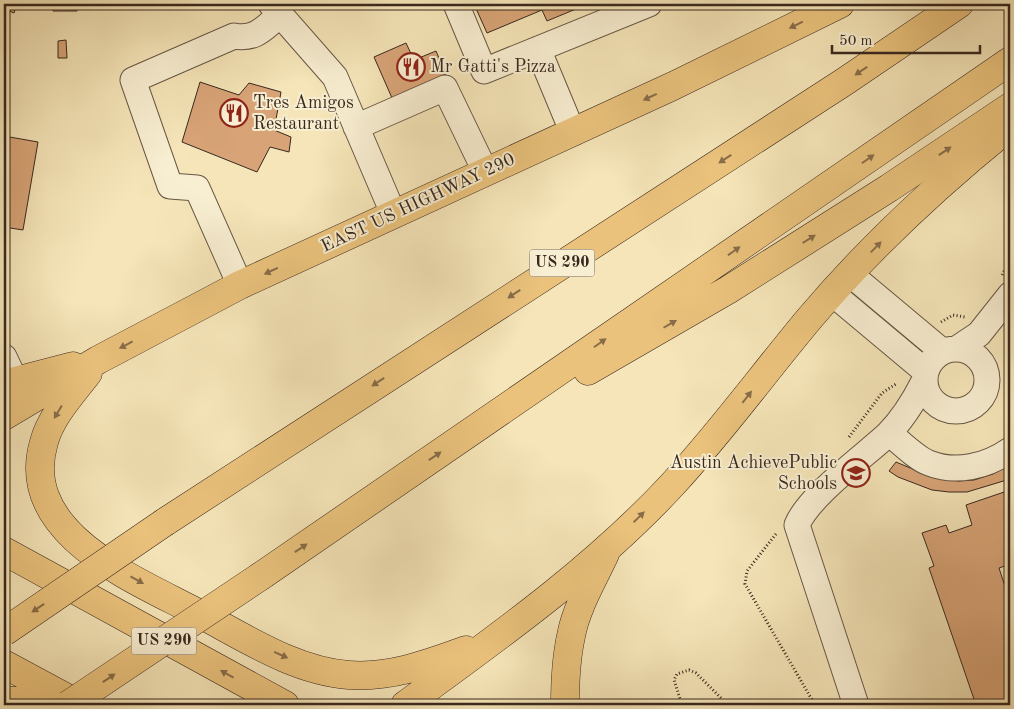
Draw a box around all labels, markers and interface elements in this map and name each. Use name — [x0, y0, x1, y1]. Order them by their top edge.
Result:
one-way arrow — [789, 21, 803, 29]
scale bar — [832, 22, 979, 54]
text: 50 m — [839, 34, 873, 49]
restaurant icon: Mr Gatti's Pizza — [396, 52, 426, 82]
place label: Mr Gatti's Pizza — [430, 58, 556, 76]
one-way arrow — [854, 66, 868, 75]
one-way arrow — [643, 93, 657, 101]
place label: Tres Amigos Restaurant — [253, 94, 354, 133]
restaurant icon: Tres Amigos Restaurant — [219, 98, 249, 128]
one-way arrow — [938, 146, 952, 155]
street label: EAST US HIGHWAY 290 — [318, 150, 518, 256]
one-way arrow — [718, 154, 731, 164]
one-way arrow — [861, 154, 875, 164]
one-way arrow — [802, 234, 815, 244]
one-way arrow — [870, 242, 882, 254]
one-way arrow — [727, 246, 741, 256]
road number: US 290 — [530, 250, 594, 276]
one-way arrow — [264, 267, 278, 275]
one-way arrow — [508, 290, 521, 299]
one-way arrow — [663, 319, 676, 328]
one-way arrow — [593, 338, 607, 348]
one-way arrow — [119, 341, 133, 349]
one-way arrow — [371, 377, 384, 387]
one-way arrow — [742, 391, 752, 404]
one-way arrow — [54, 406, 63, 419]
one-way arrow — [428, 452, 442, 461]
place label: Austin AchievePublic Schools — [670, 454, 837, 493]
school or university icon: Austin AchievePublic Schools — [841, 458, 871, 488]
one-way arrow — [633, 511, 645, 523]
one-way arrow — [294, 543, 308, 553]
one-way arrow — [130, 575, 143, 584]
one-way arrow — [31, 603, 45, 613]
road number: US 290 — [132, 627, 196, 654]
one-way arrow — [274, 652, 288, 660]
one-way arrow — [220, 669, 234, 678]
one-way arrow — [102, 673, 115, 683]

